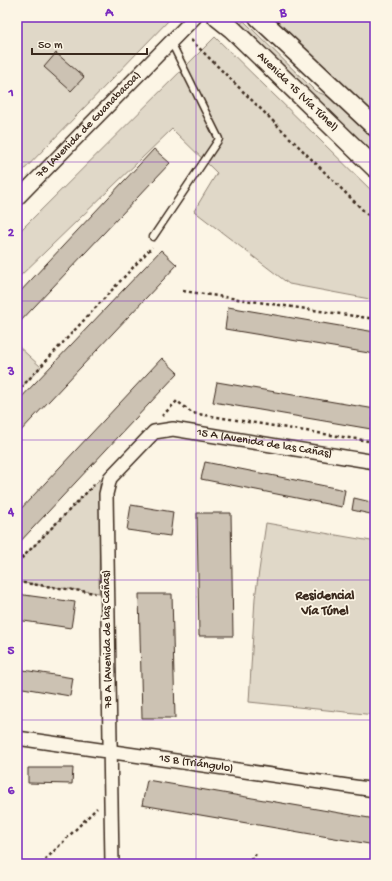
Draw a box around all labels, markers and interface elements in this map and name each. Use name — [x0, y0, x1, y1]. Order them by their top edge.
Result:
text: A — [104, 6, 114, 21]
text: B — [279, 6, 288, 21]
scale bar — [32, 30, 147, 56]
text: 50 m — [38, 39, 63, 53]
street label: Avenida 15 (Vía Túnel) — [254, 50, 341, 135]
street label: 78 (Avenida de Guanabacoa) — [33, 69, 144, 183]
text: 1 — [7, 86, 14, 101]
text: 2 — [8, 226, 15, 241]
text: 3 — [7, 365, 15, 380]
street label: 15 A (Avenida de las Cañas) — [195, 426, 333, 462]
text: 4 — [7, 505, 15, 520]
street label: 78 A (Avenida de las Cañas) — [100, 570, 116, 709]
district label: Residencial Vía Túnel — [295, 589, 355, 619]
text: 5 — [8, 644, 15, 659]
street label: 15 B (Triángulo) — [157, 752, 234, 776]
text: 6 — [8, 784, 15, 799]

